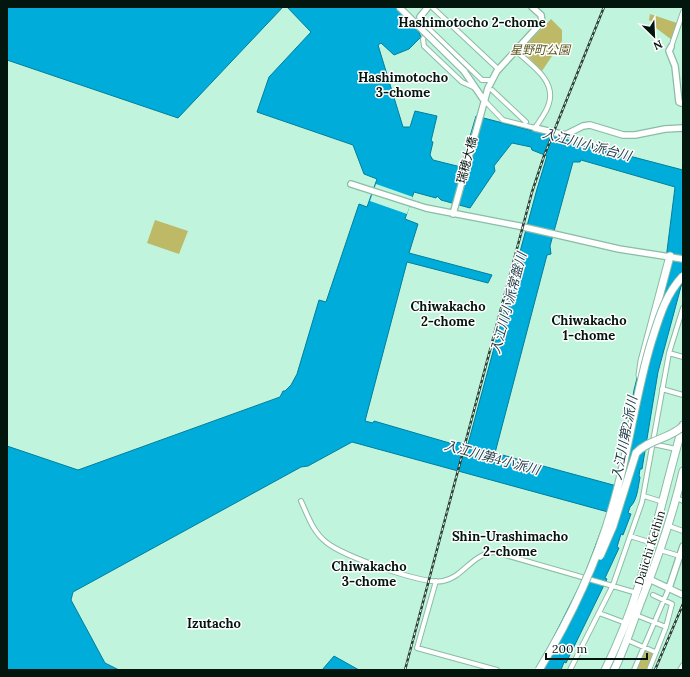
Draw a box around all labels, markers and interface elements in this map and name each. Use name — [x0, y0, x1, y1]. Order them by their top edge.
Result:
district label: Hashimotocho 2-chome — [398, 14, 546, 31]
north arrow — [634, 16, 674, 56]
text: N — [651, 37, 665, 53]
park label: 星野町公園 — [510, 42, 572, 57]
district label: Hashimotocho 3-chome — [358, 69, 448, 101]
water label: 入江川小派台川 — [541, 124, 635, 165]
street label: 瑞穂大橋 — [453, 135, 480, 185]
water label: 入江川小派常盤川 — [487, 249, 531, 356]
district label: Chiwakacho 2-chome — [410, 298, 486, 330]
district label: Chiwakacho 1-chome — [551, 312, 627, 344]
water label: 入江川第2派川 — [608, 393, 641, 481]
water label: 入江川第4小派川 — [442, 437, 543, 479]
street label: Daiichi Keihin — [631, 509, 668, 587]
district label: Shin-Urashimacho 2-chome — [452, 528, 568, 560]
district label: Chiwakacho 3-chome — [331, 558, 407, 590]
district label: Izutacho — [187, 615, 241, 632]
scale bar — [546, 635, 647, 661]
text: 200 m — [552, 641, 588, 656]

